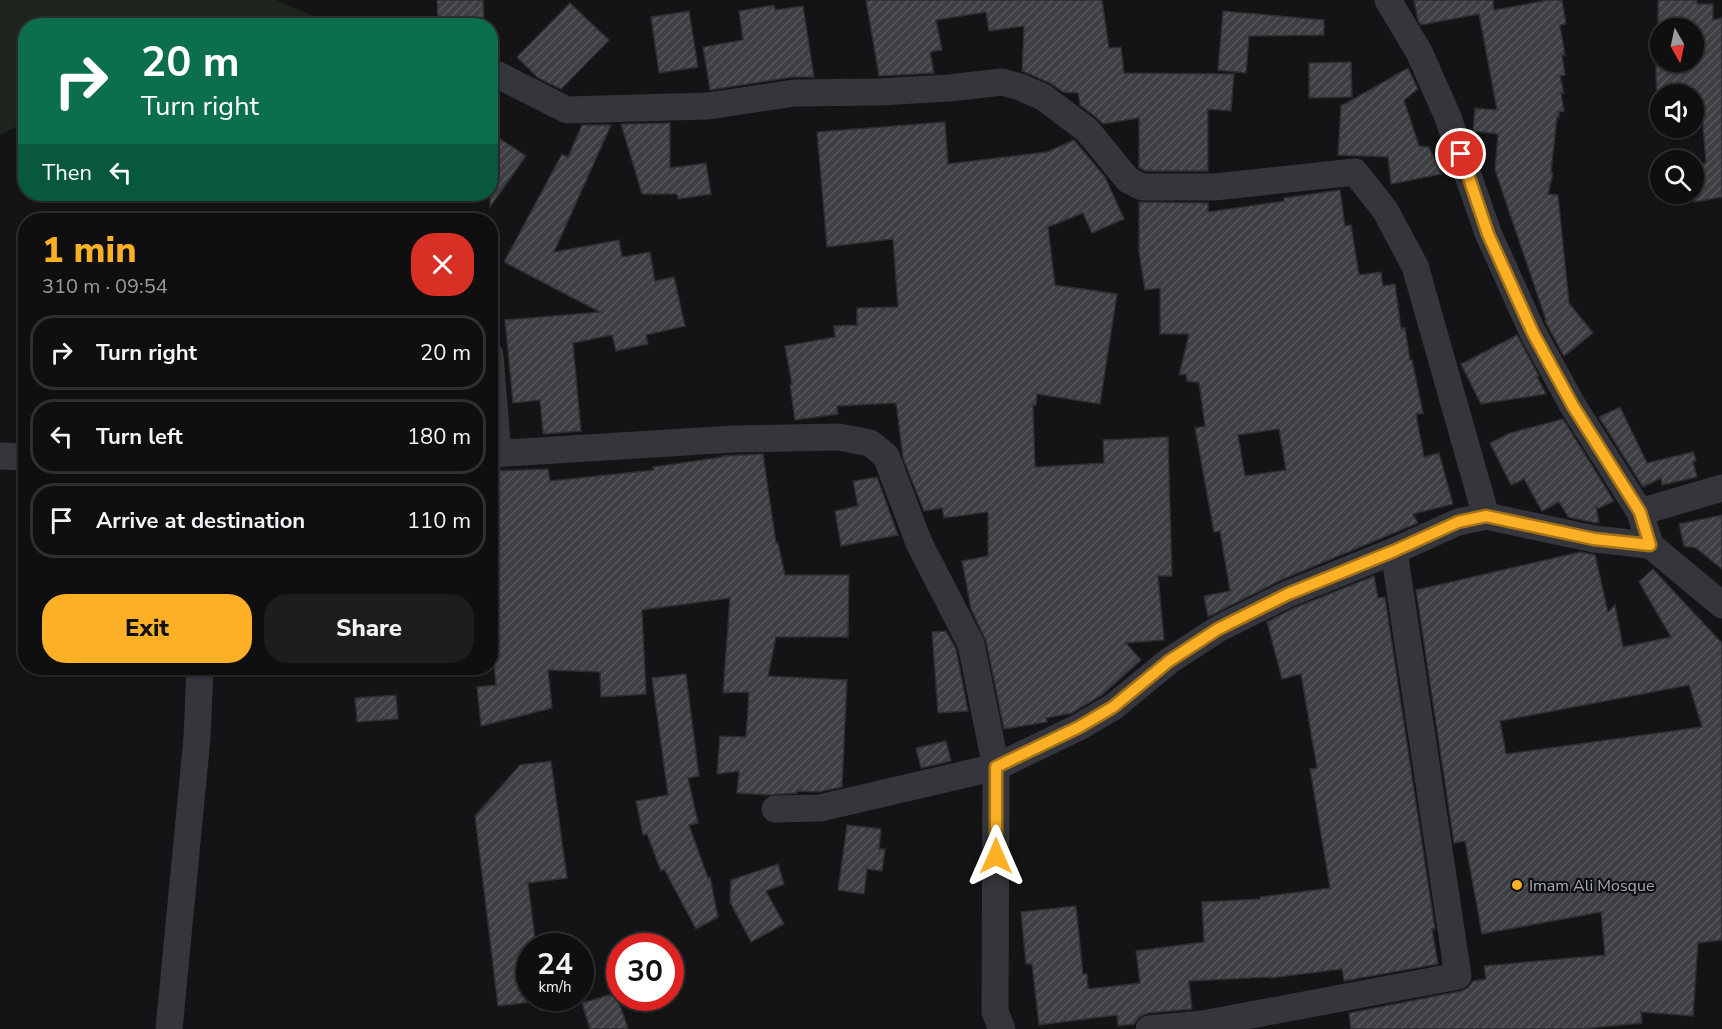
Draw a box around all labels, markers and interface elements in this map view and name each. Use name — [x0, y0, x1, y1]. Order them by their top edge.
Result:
north arrow — [1650, 18, 1704, 72]
map controls — [1650, 18, 1704, 204]
text: 20 m — [141, 34, 240, 91]
icon: right — [42, 42, 120, 120]
button: sound — [1650, 84, 1704, 138]
text: Turn right — [141, 88, 259, 125]
pin — [1435, 128, 1486, 179]
icon: arrive — [1444, 137, 1477, 170]
button: search — [1650, 150, 1704, 204]
icon: left — [104, 156, 137, 189]
text: Then — [42, 158, 92, 188]
text: 1 min — [42, 226, 137, 275]
button: close — [411, 233, 474, 296]
text: 310 m · 09:54 — [42, 273, 168, 300]
icon: right — [45, 336, 78, 369]
text: Turn right — [96, 338, 197, 368]
text: 20 m — [420, 338, 471, 368]
icon: left — [45, 420, 78, 453]
text: Turn left — [96, 422, 183, 452]
text: 180 m — [407, 422, 471, 452]
icon: arrive — [45, 504, 78, 537]
text: Arrive at destination — [96, 506, 305, 536]
text: 110 m — [407, 506, 471, 536]
button: Exit — [42, 594, 252, 663]
button: Share — [264, 594, 474, 663]
position arrow — [964, 824, 1028, 888]
place label: Imam Ali Mosque — [1529, 875, 1654, 897]
marker: Imam Ali Mosque — [1510, 878, 1524, 892]
speed limit sign: 30 — [606, 933, 684, 1011]
text: 24 — [537, 944, 573, 985]
text: km/h — [538, 977, 572, 997]

